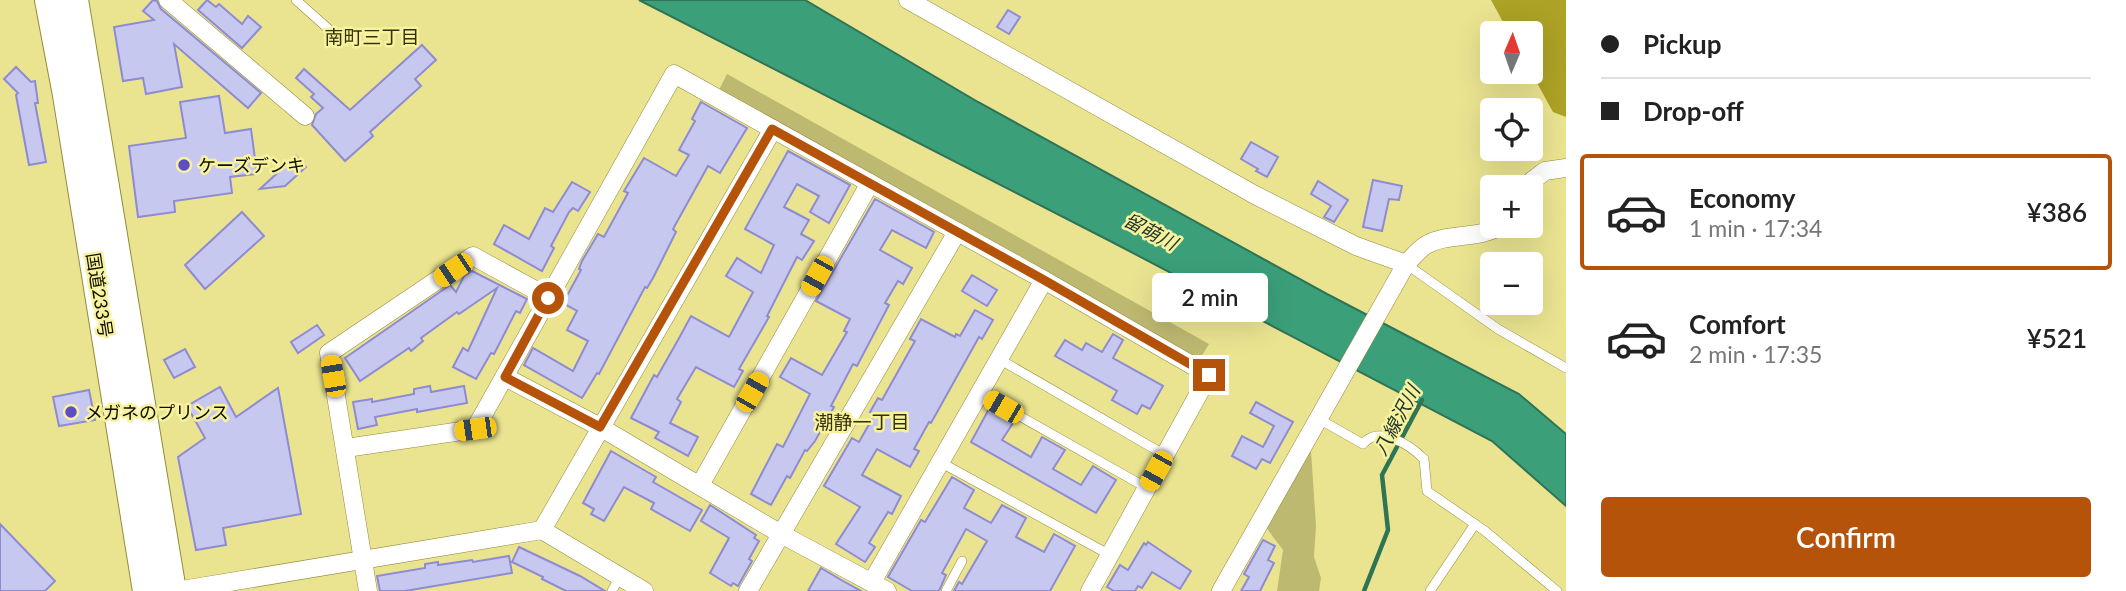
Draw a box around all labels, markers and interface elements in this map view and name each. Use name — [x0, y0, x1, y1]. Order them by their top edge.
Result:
north arrow — [1480, 21, 1544, 84]
map controls — [1480, 21, 1543, 315]
district label: 南町三丁目 — [324, 25, 420, 48]
text: Pickup — [1643, 28, 1722, 60]
text: Drop-off — [1643, 95, 1744, 127]
button: locate — [1480, 98, 1543, 161]
place label: ケーズデンキ — [198, 154, 305, 176]
marker: ケーズデンキ — [176, 157, 192, 173]
button: + — [1480, 175, 1543, 238]
icon: car — [1605, 181, 1668, 244]
text: Economy — [1689, 182, 1795, 214]
text: ¥386 — [2027, 196, 2087, 228]
water label: 留萌川 — [1120, 207, 1183, 255]
text: 1 min · 17:34 — [1689, 214, 1822, 242]
car — [430, 250, 477, 290]
street label: 国道233号 — [82, 251, 118, 339]
button: − — [1480, 252, 1543, 315]
car — [798, 253, 837, 299]
callout: 2 min — [1151, 274, 1267, 322]
route start — [532, 282, 564, 314]
text: 2 min — [1182, 283, 1238, 311]
icon: car — [1605, 307, 1668, 370]
text: Comfort — [1689, 308, 1786, 340]
text: ¥521 — [2027, 322, 2087, 354]
text: 2 min · 17:35 — [1689, 340, 1822, 368]
car — [320, 353, 347, 399]
route end — [1193, 359, 1225, 391]
car — [733, 369, 772, 415]
water label: 八線沢川 — [1368, 379, 1425, 459]
car — [980, 387, 1027, 427]
place label: メガネのプリンス — [85, 401, 229, 423]
marker: メガネのプリンス — [63, 404, 79, 420]
district label: 潮静一丁目 — [814, 410, 910, 433]
car — [453, 416, 498, 442]
car — [1137, 448, 1176, 494]
button: Confirm — [1601, 497, 2091, 577]

